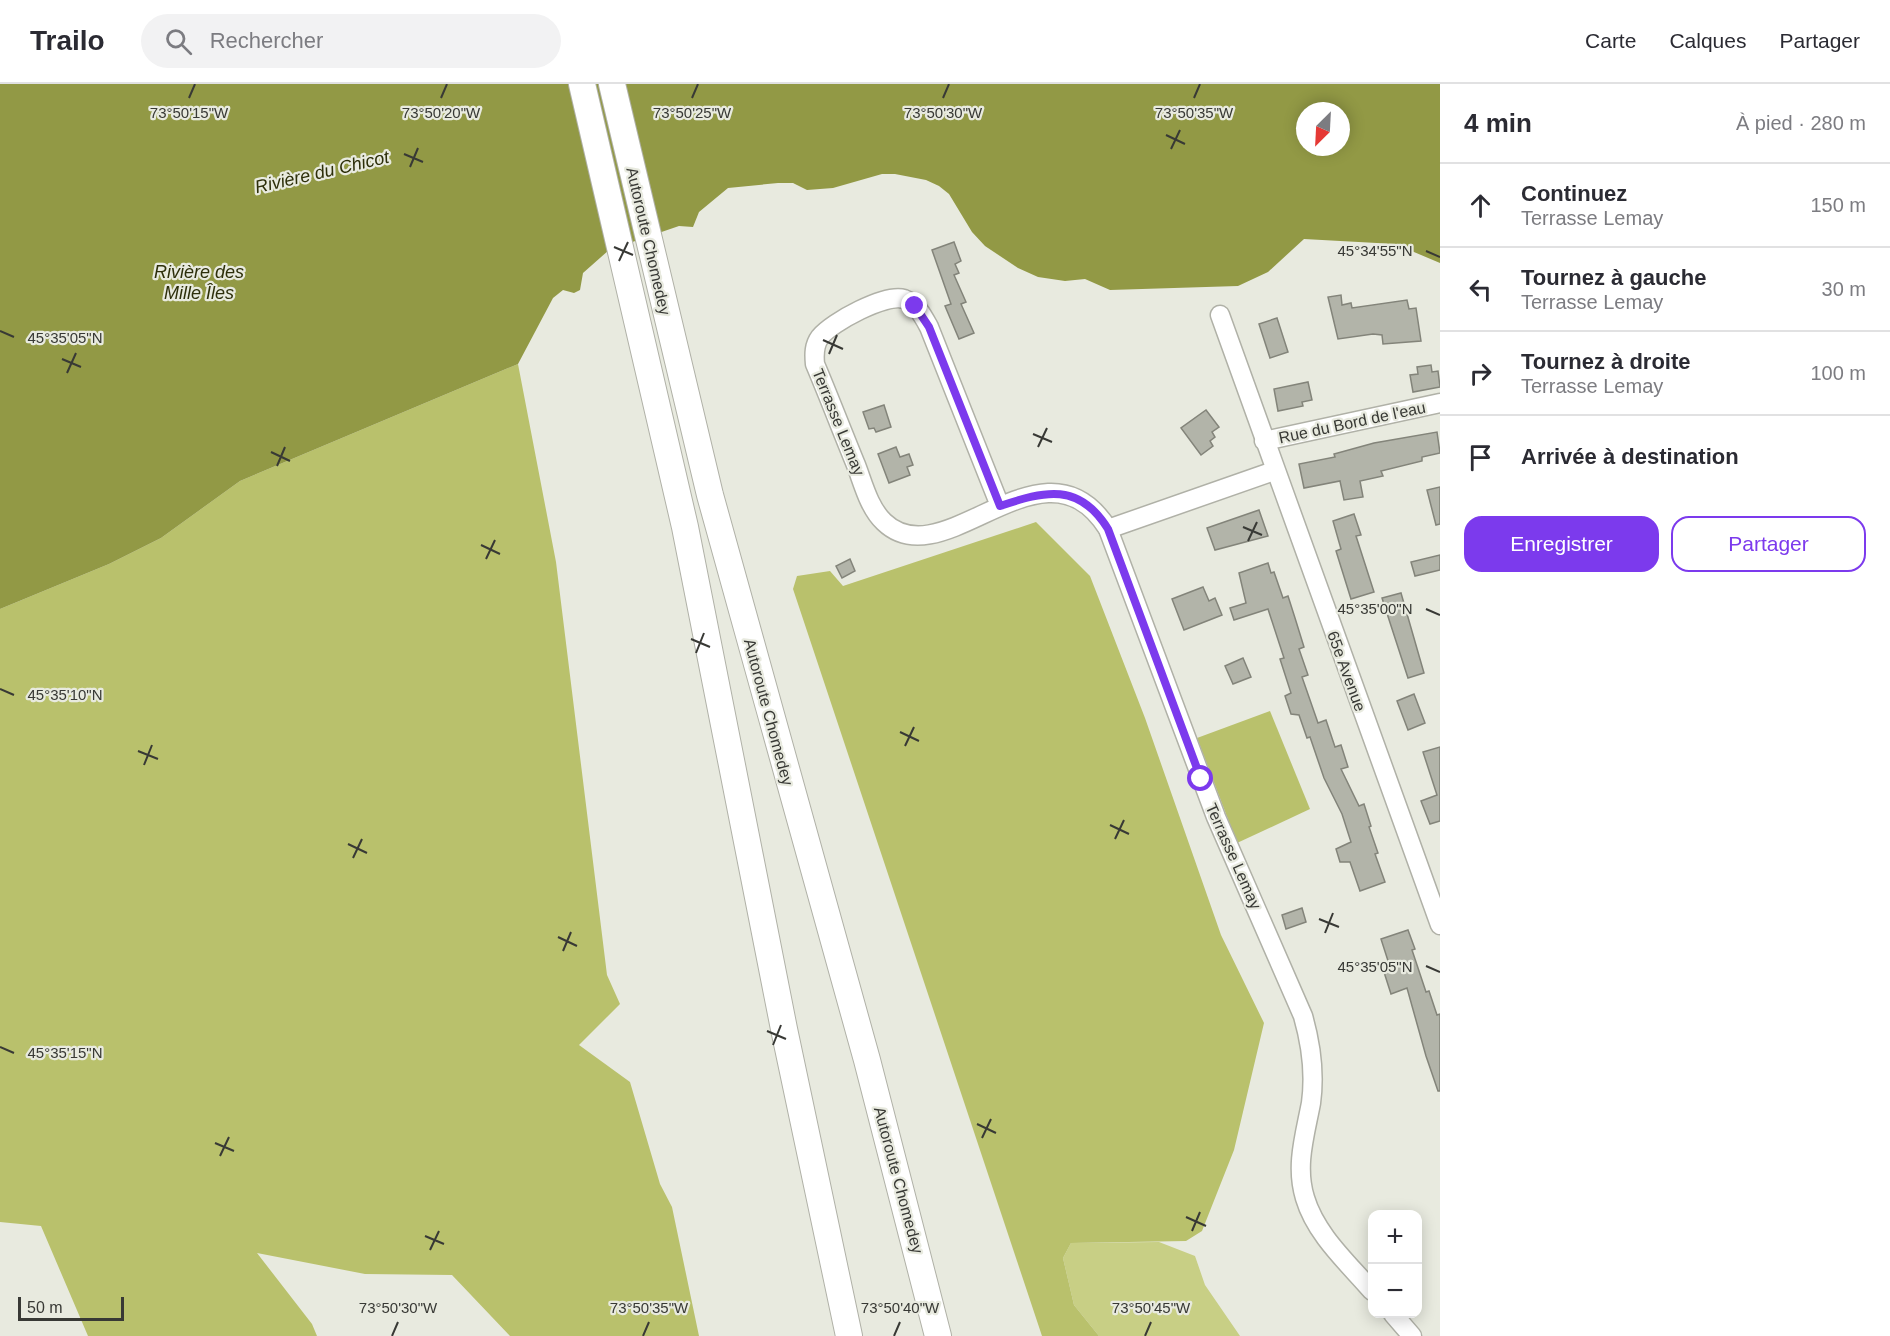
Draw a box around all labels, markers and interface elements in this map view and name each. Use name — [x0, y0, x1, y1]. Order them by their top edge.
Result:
search box — [141, 14, 561, 68]
text: Trailo — [30, 25, 105, 56]
icon: search — [162, 25, 195, 58]
text: Rechercher — [210, 28, 323, 53]
text: Carte — [1585, 29, 1636, 52]
text: Calques — [1669, 29, 1746, 52]
text: Partager — [1779, 29, 1860, 52]
north arrow — [1296, 102, 1350, 156]
text: 73°50'15"W — [150, 104, 229, 121]
text: 73°50'20"W — [402, 104, 481, 121]
text: 73°50'25"W — [653, 104, 732, 121]
text: 73°50'30"W — [904, 104, 983, 121]
text: 73°50'35"W — [1155, 104, 1234, 121]
text: 4 min — [1464, 108, 1532, 138]
text: À pied · 280 m — [1736, 112, 1866, 134]
water label: Rivière du Chicot — [253, 147, 392, 197]
street label: Autoroute Chomedey — [623, 166, 674, 317]
text: Continuez — [1521, 181, 1627, 206]
icon: ahead — [1464, 189, 1497, 222]
text: 150 m — [1810, 194, 1866, 216]
text: Terrasse Lemay — [1521, 207, 1663, 229]
text: 45°34'55"N — [1337, 242, 1413, 259]
water label: Rivière des Mille Îles — [154, 262, 244, 303]
text: Tournez à gauche — [1521, 265, 1706, 290]
icon: left — [1464, 273, 1497, 306]
text: 30 m — [1822, 278, 1866, 300]
text: Terrasse Lemay — [1521, 291, 1663, 313]
route end — [901, 292, 927, 318]
text: 45°35'05"N — [27, 329, 103, 346]
text: Tournez à droite — [1521, 349, 1691, 374]
icon: right — [1464, 357, 1497, 390]
text: 100 m — [1810, 362, 1866, 384]
street label: Terrasse Lemay — [809, 366, 868, 478]
text: Terrasse Lemay — [1521, 375, 1663, 397]
street label: Rue du Bord de l'eau — [1277, 399, 1427, 446]
icon: arrive — [1464, 441, 1497, 474]
text: Arrivée à destination — [1521, 444, 1739, 469]
button: Enregistrer — [1464, 516, 1659, 572]
button: Partager — [1671, 516, 1866, 572]
text: 45°35'00"N — [1337, 600, 1413, 617]
street label: 65e Avenue — [1324, 629, 1369, 714]
street label: Autoroute Chomedey — [741, 637, 796, 787]
text: 45°35'10"N — [27, 686, 103, 703]
route start — [1187, 765, 1213, 791]
street label: Terrasse Lemay — [1203, 801, 1264, 912]
text: 45°35'05"N — [1337, 958, 1413, 975]
text: 45°35'15"N — [27, 1044, 103, 1061]
street label: Autoroute Chomedey — [871, 1105, 926, 1255]
map controls — [1368, 1210, 1422, 1318]
button: + — [1368, 1210, 1422, 1264]
button: − — [1368, 1264, 1422, 1318]
scale bar — [18, 1294, 124, 1322]
text: 50 m — [27, 1299, 63, 1316]
text: 73°50'30"W — [359, 1299, 438, 1316]
text: 73°50'35"W — [610, 1299, 689, 1316]
text: 73°50'40"W — [861, 1299, 940, 1316]
text: 73°50'45"W — [1112, 1299, 1191, 1316]

